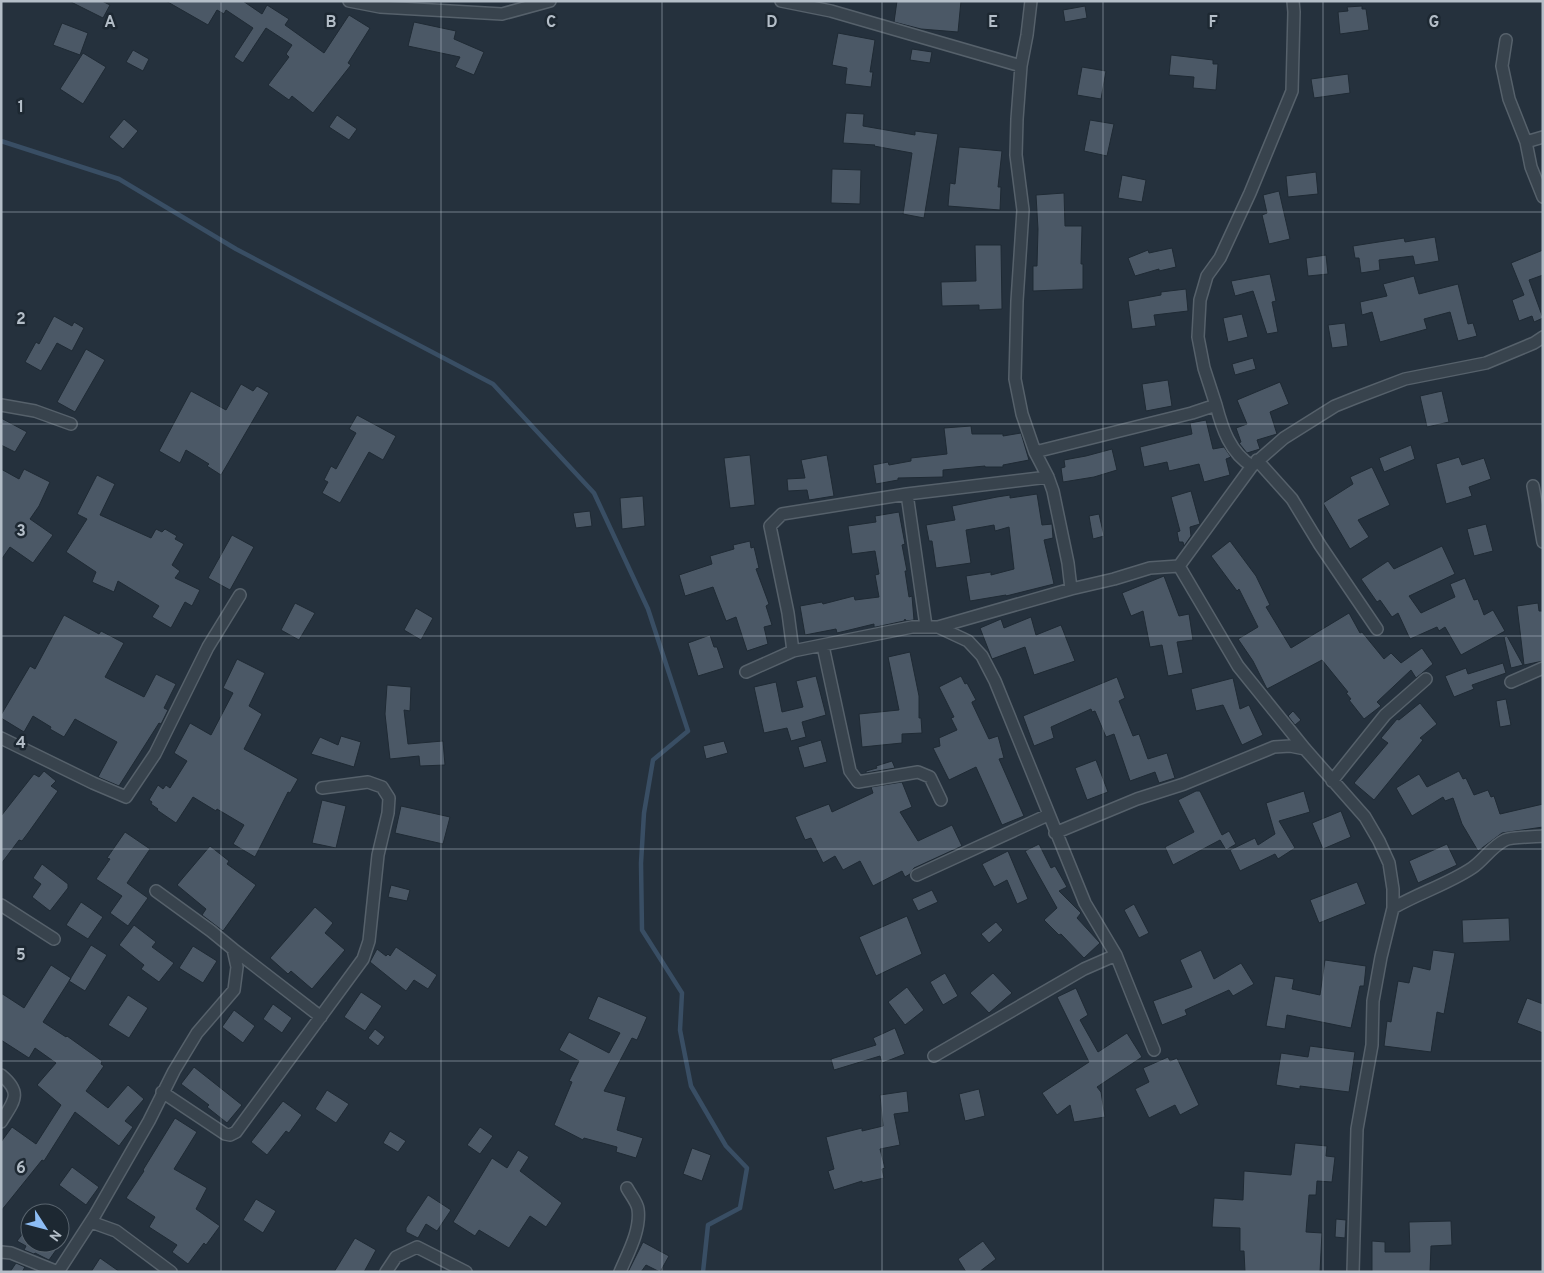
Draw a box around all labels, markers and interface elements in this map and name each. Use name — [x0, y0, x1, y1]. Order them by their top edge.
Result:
text: A — [104, 13, 116, 33]
text: B — [325, 13, 337, 33]
text: C — [546, 13, 556, 33]
text: D — [766, 13, 778, 33]
text: E — [988, 13, 998, 33]
text: F — [1208, 13, 1218, 33]
text: G — [1429, 13, 1439, 33]
text: 1 — [18, 98, 24, 118]
text: 2 — [16, 310, 26, 330]
text: 3 — [16, 522, 26, 542]
text: 4 — [16, 734, 26, 754]
text: 5 — [16, 946, 26, 966]
text: 6 — [16, 1159, 26, 1179]
north arrow — [20, 1203, 70, 1253]
text: N — [44, 1226, 64, 1244]

